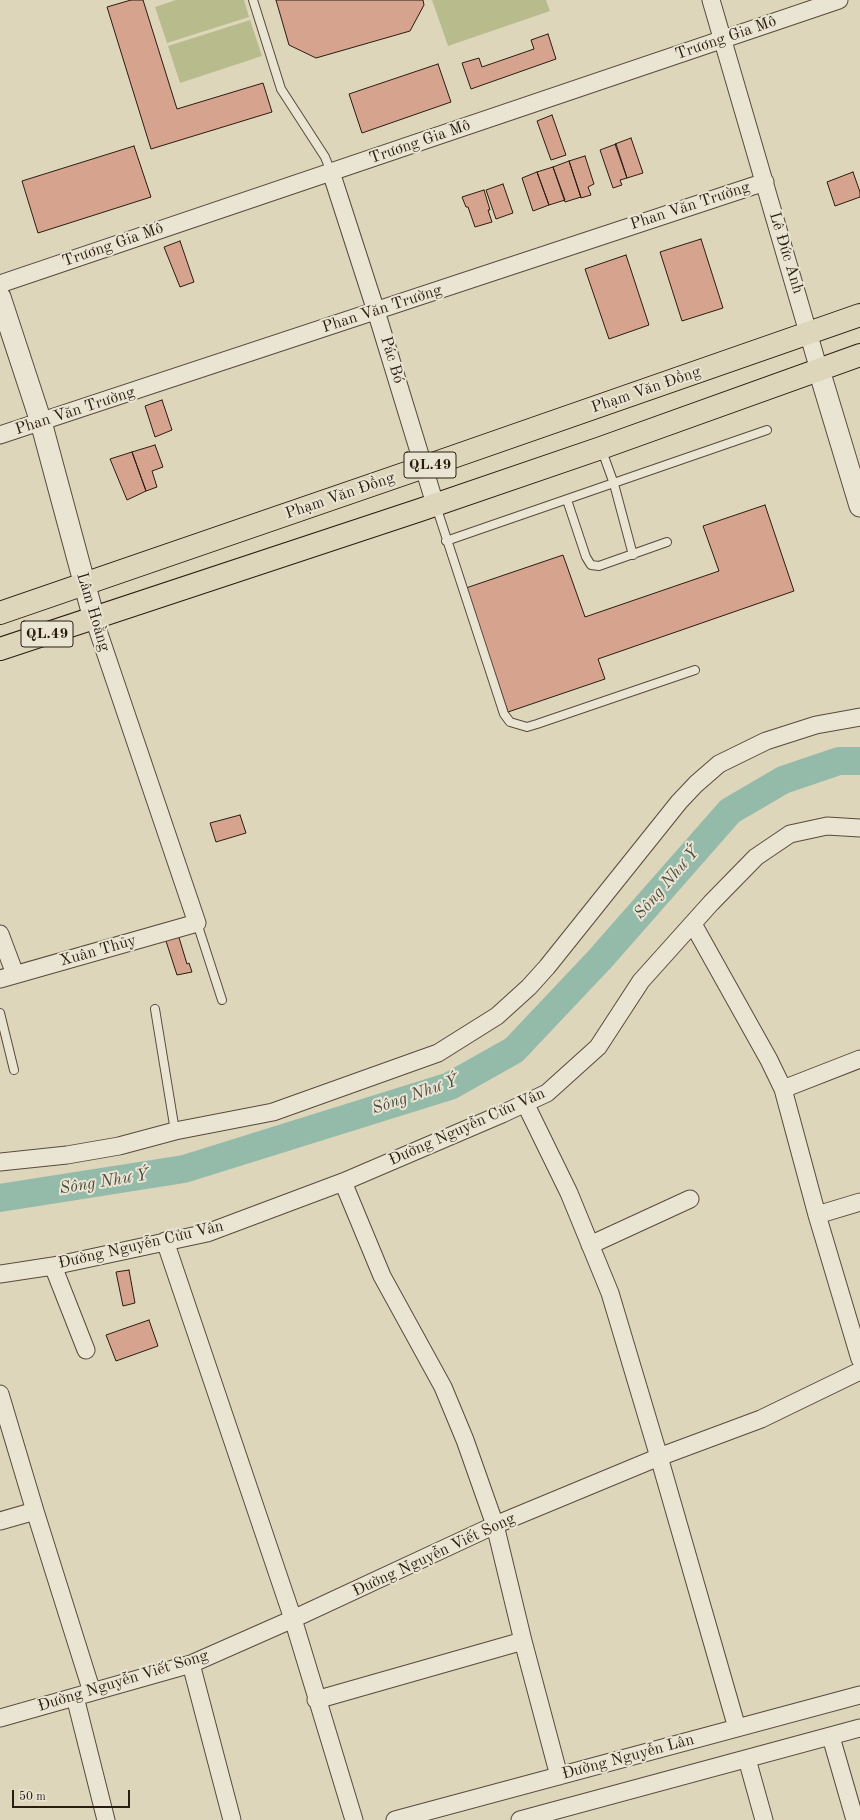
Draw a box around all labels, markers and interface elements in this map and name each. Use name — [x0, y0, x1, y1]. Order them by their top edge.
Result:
street label: Trương Gia Mô — [673, 12, 779, 64]
street label: Trương Gia Mô — [367, 116, 473, 168]
street label: Phan Văn Trường — [628, 178, 752, 234]
street label: Lê Đức Anh — [764, 210, 808, 296]
street label: Trương Gia Mô — [60, 219, 166, 271]
street label: Phan Văn Trường — [320, 281, 444, 337]
street label: Pác Bó — [376, 334, 408, 386]
street label: Phạm Văn Đồng — [589, 362, 703, 418]
street label: Phan Văn Trường — [13, 383, 137, 439]
road number: QL.49 — [404, 452, 456, 478]
street label: Phạm Văn Đồng — [283, 468, 397, 524]
street label: Lâm Hoằng — [72, 570, 114, 654]
road number: QL.49 — [21, 621, 73, 647]
water label: Sông Như Ý — [630, 842, 704, 924]
street label: Xuân Thủy — [58, 931, 138, 971]
water label: Sông Như Ý — [369, 1071, 461, 1119]
street label: Đường Nguyễn Cửu Vân — [386, 1084, 548, 1170]
water label: Sông Như Ý — [58, 1165, 150, 1199]
street label: Đường Nguyễn Cửu Vân — [56, 1217, 226, 1273]
street label: Đường Nguyễn Viết Song — [350, 1509, 518, 1601]
street label: Đường Nguyễn Viết Song — [35, 1646, 211, 1716]
street label: Đường Nguyễn Lân — [560, 1730, 696, 1784]
scale bar — [14, 1782, 132, 1808]
text: 50 m — [19, 1791, 46, 1803]

